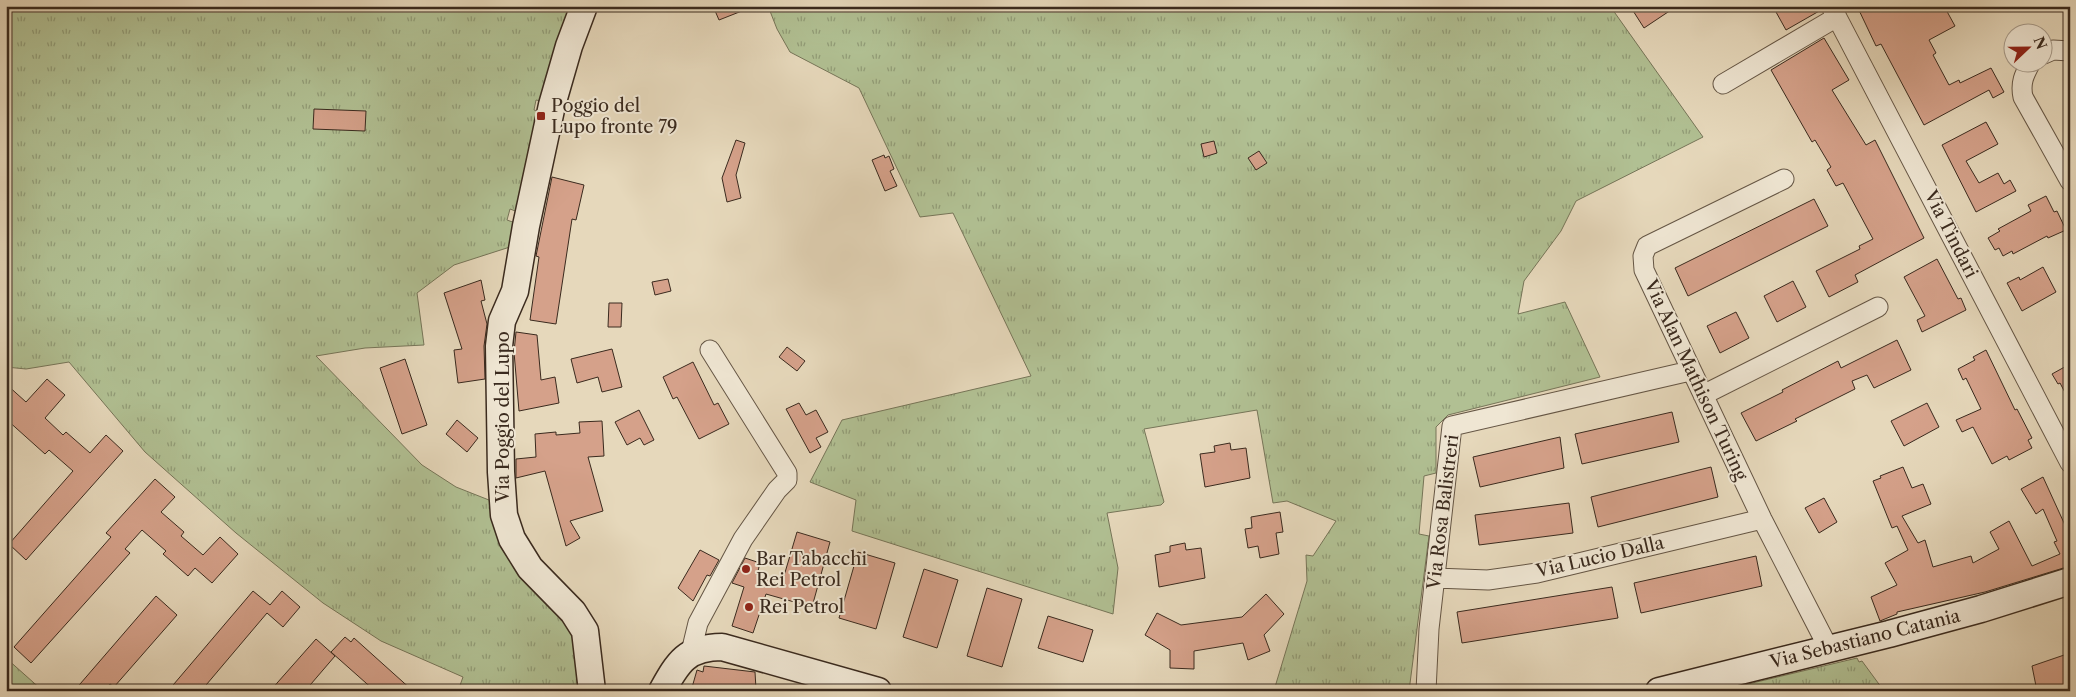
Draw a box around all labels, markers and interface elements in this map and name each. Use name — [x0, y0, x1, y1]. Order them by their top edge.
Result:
north arrow — [2004, 22, 2054, 72]
text: N — [2029, 34, 2051, 52]
place label: Poggio del Lupo fronte 79 — [551, 95, 678, 138]
marker: Poggio del Lupo fronte 79 — [535, 110, 547, 122]
street label: Via Tindari — [1919, 186, 1983, 282]
street label: Via Alan Mathison Turing — [1639, 275, 1752, 484]
street label: Via Poggio del Lupo — [492, 331, 514, 504]
street label: Via Rosa Balistreri — [1422, 433, 1463, 592]
street label: Via Lucio Dalla — [1533, 531, 1667, 583]
place label: Bar Tabacchi Rei Petrol — [756, 548, 867, 591]
marker: Bar Tabacchi Rei Petrol — [740, 563, 752, 575]
place label: Rei Petrol — [759, 596, 844, 618]
marker: Rei Petrol — [743, 601, 755, 613]
street label: Via Sebastiano Catania — [1767, 605, 1963, 674]

